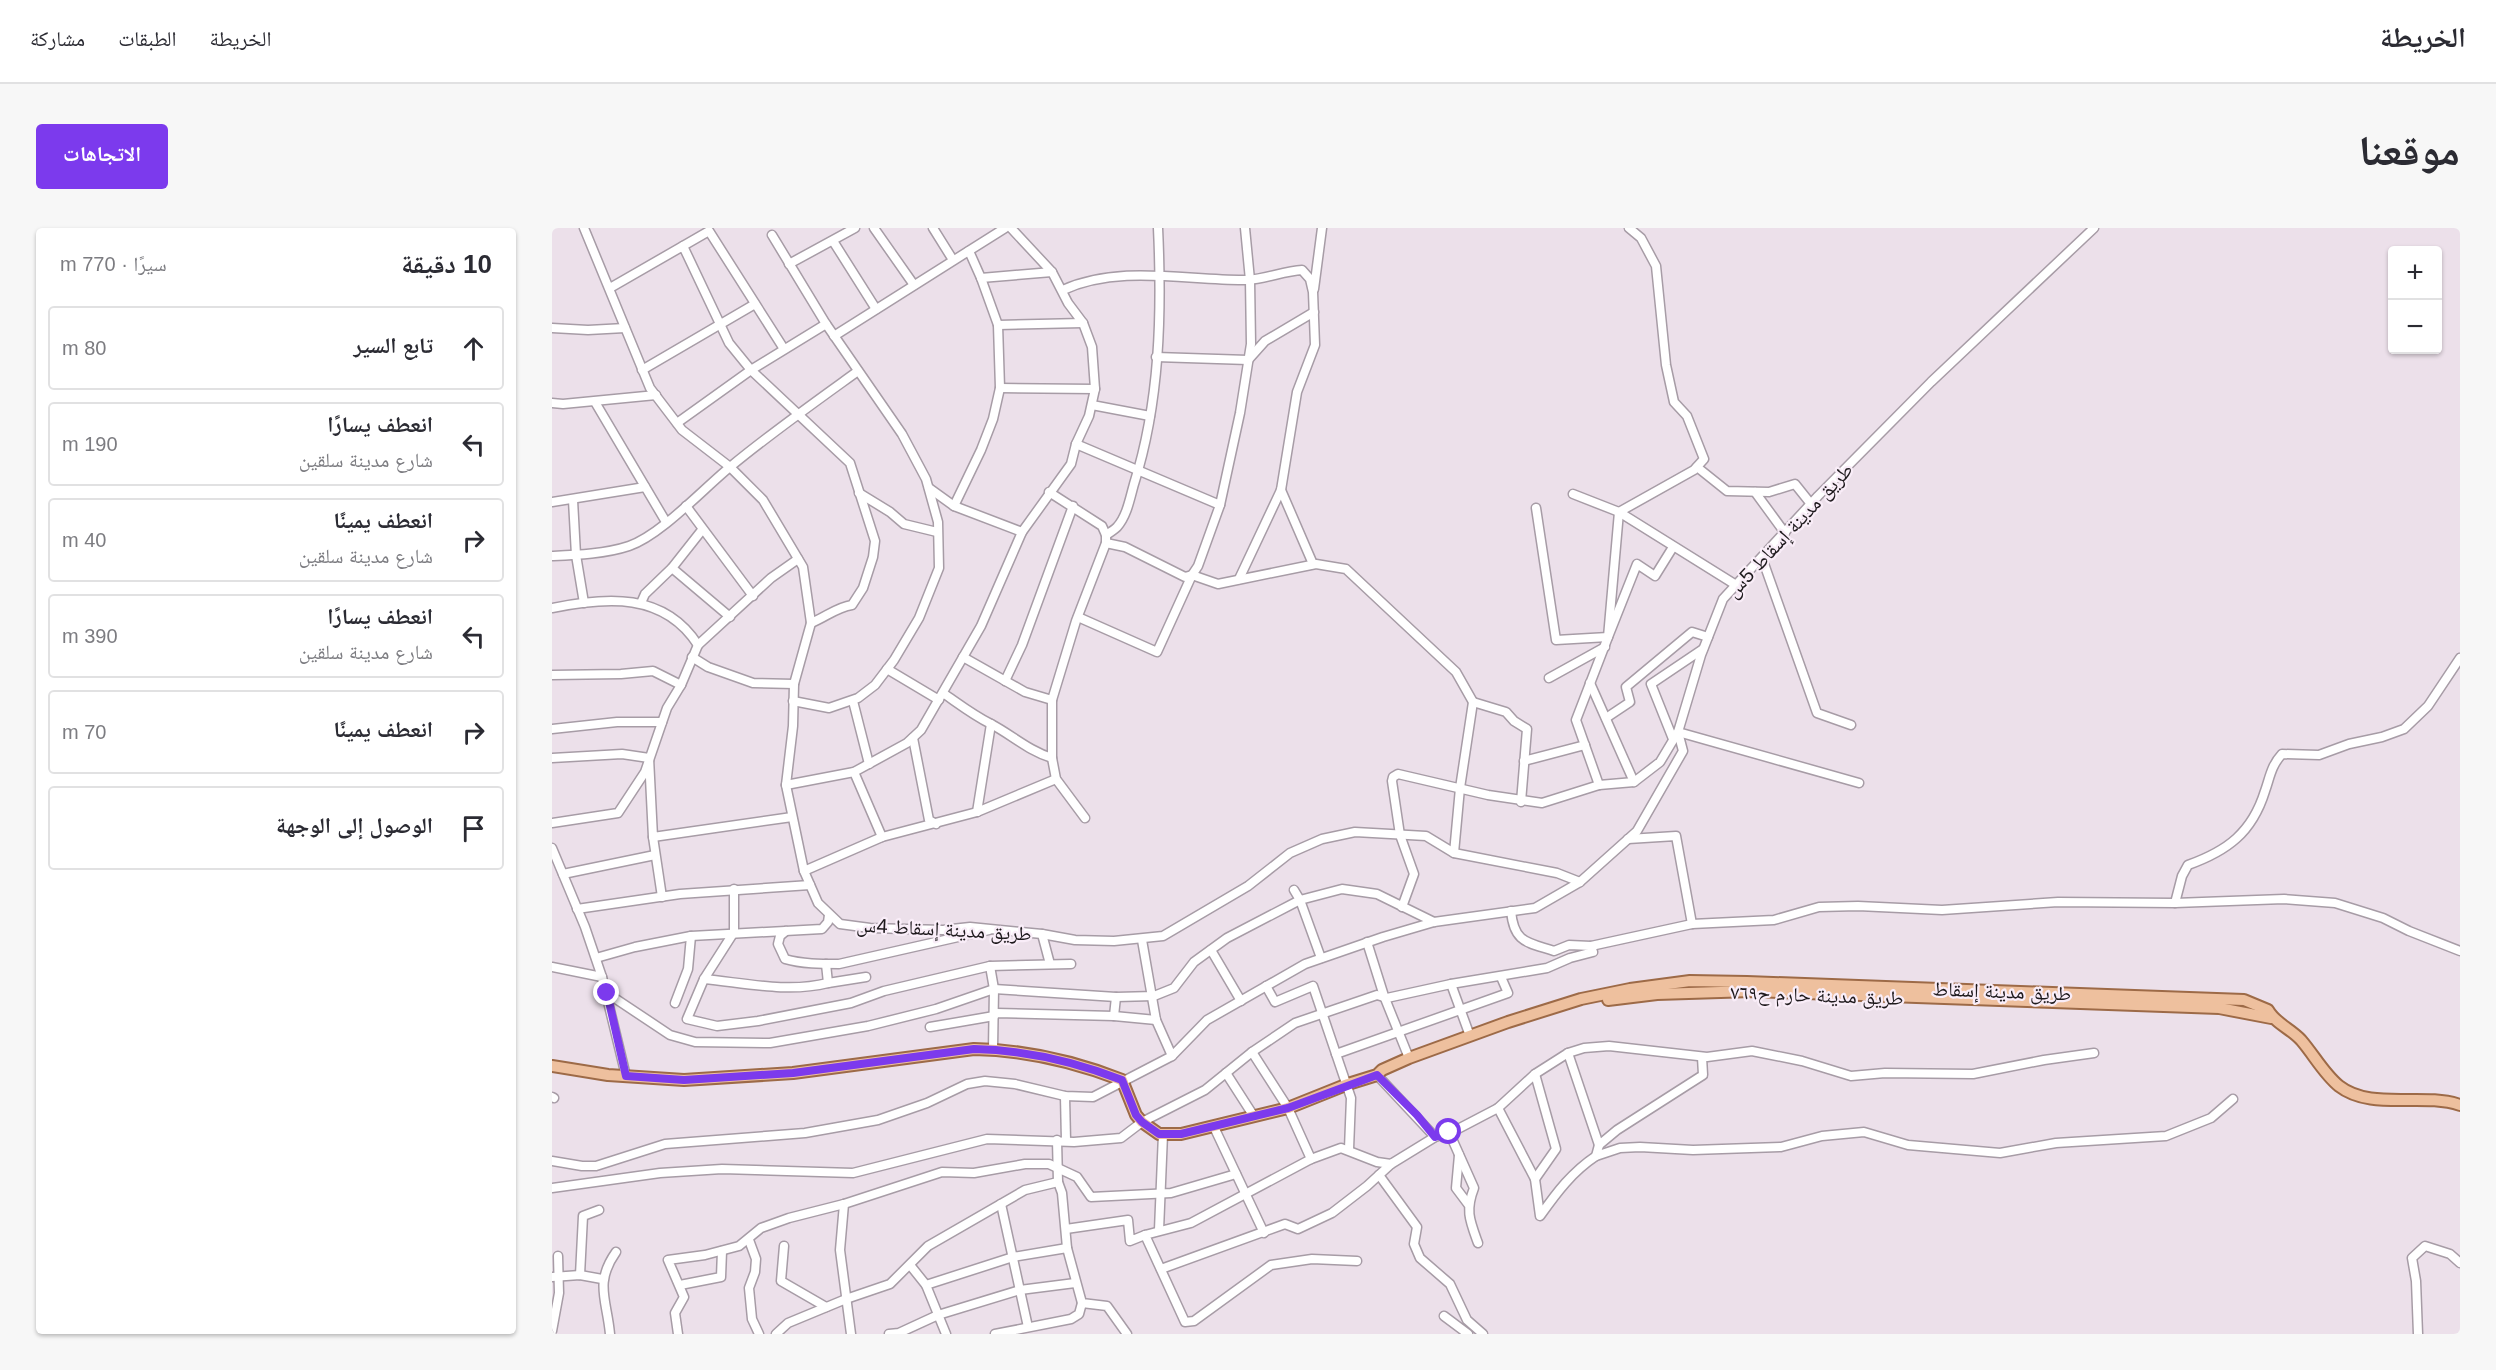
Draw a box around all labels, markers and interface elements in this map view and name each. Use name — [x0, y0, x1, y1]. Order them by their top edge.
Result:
text: الخريطة — [2380, 22, 2466, 53]
text: مشاركة — [30, 27, 85, 50]
text: الطبقات — [118, 27, 177, 50]
text: الخريطة — [210, 27, 271, 50]
button: الاتجاهات — [36, 124, 168, 189]
text: موقعنا — [2359, 127, 2460, 174]
map controls — [2388, 246, 2442, 354]
button: + — [2388, 246, 2442, 300]
text: 10 دقيقة — [401, 249, 492, 279]
text: سيرًا · 770 m — [60, 253, 167, 275]
button: − — [2388, 300, 2442, 354]
icon: ahead — [457, 332, 490, 365]
text: تابع السير — [353, 333, 433, 358]
text: 80 m — [62, 337, 106, 359]
text: انعطف يسارًا — [327, 412, 433, 437]
icon: left — [457, 428, 490, 461]
text: 190 m — [62, 433, 118, 455]
text: شارع مدينة سلقين — [299, 449, 433, 471]
street label: طريق مدينة إسقاط 5س — [1721, 458, 1859, 604]
text: انعطف يمينًا — [334, 508, 433, 533]
icon: right — [457, 524, 490, 557]
text: 40 m — [62, 529, 106, 551]
text: شارع مدينة سلقين — [299, 545, 433, 567]
text: انعطف يسارًا — [327, 604, 433, 629]
icon: left — [457, 620, 490, 653]
text: 390 m — [62, 625, 118, 647]
text: شارع مدينة سلقين — [299, 641, 433, 663]
icon: right — [457, 716, 490, 749]
text: انعطف يمينًا — [334, 717, 433, 742]
text: 70 m — [62, 721, 106, 743]
icon: arrive — [457, 812, 490, 845]
text: الوصول إلى الوجهة — [276, 813, 433, 838]
street label: طريق مدينة إسقاط 4س — [856, 913, 1032, 948]
street label: طريق مدينة إسقاط — [1932, 978, 2072, 1007]
route end — [593, 979, 619, 1005]
street label: طريق مدينة حارم ح٧٦٩ — [1730, 981, 1904, 1012]
route start — [1435, 1118, 1461, 1144]

